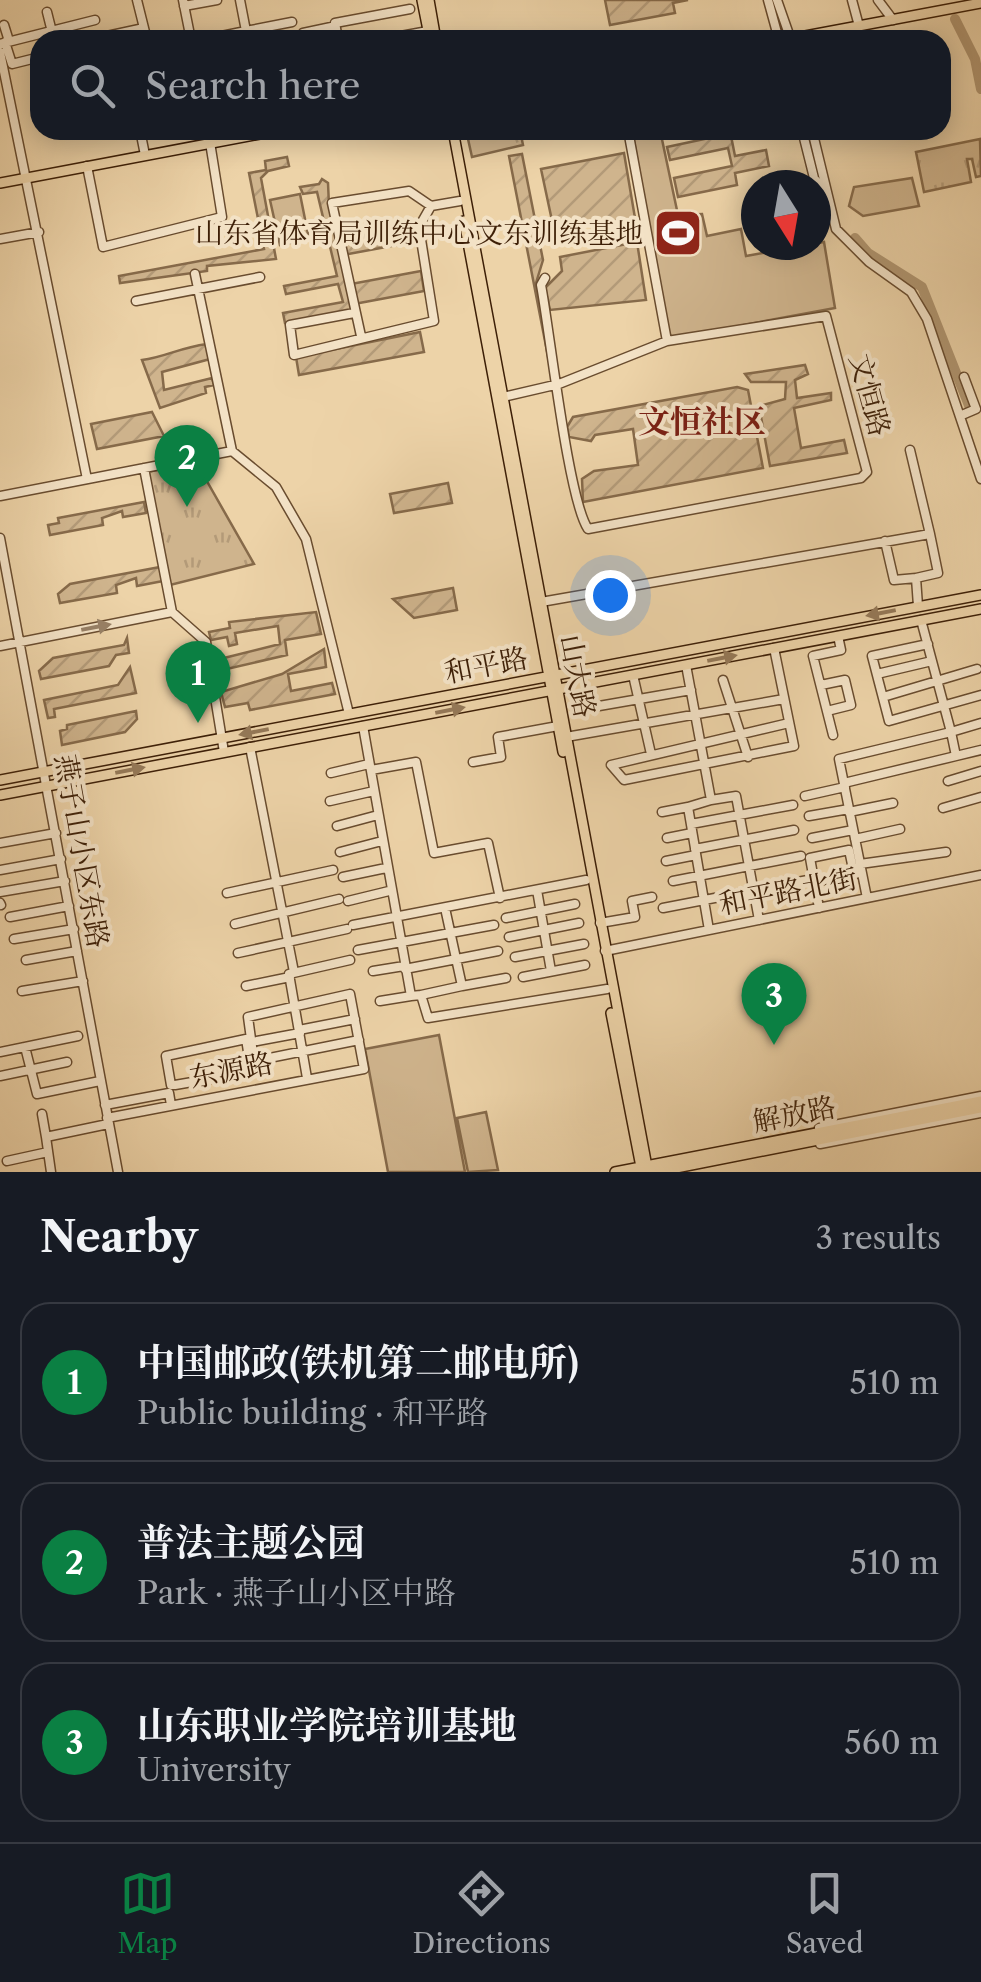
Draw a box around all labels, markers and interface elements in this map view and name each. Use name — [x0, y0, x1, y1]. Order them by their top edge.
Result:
search box — [30, 30, 951, 140]
icon: search — [65, 58, 120, 113]
text: Search here — [145, 62, 360, 109]
north arrow — [741, 170, 831, 260]
sports icon: 山东省体育局训练中心文东训练基地 — [652, 207, 704, 259]
place label: 山东省体育局训练中心文东训练基地 — [195, 216, 643, 250]
street label: 文恒路 — [843, 350, 897, 440]
district label: 文恒社区 — [638, 402, 766, 441]
pin: 2 — [154, 424, 220, 507]
your location — [585, 570, 636, 621]
one-way arrow — [865, 606, 896, 621]
one-way arrow — [81, 618, 112, 634]
street label: 山大路 — [553, 632, 603, 720]
pin: 1 — [166, 640, 230, 723]
street label: 和平路 — [442, 640, 530, 690]
one-way arrow — [707, 649, 738, 665]
one-way arrow — [434, 701, 465, 717]
one-way arrow — [237, 725, 269, 740]
street label: 燕子山小区东路 — [48, 752, 116, 950]
one-way arrow — [115, 762, 146, 777]
street label: 和平路北街 — [716, 861, 860, 921]
pin: 3 — [742, 962, 806, 1045]
street label: 东源路 — [187, 1045, 275, 1095]
street label: 解放路 — [750, 1089, 838, 1139]
text: Nearby — [40, 1211, 198, 1263]
text: 3 results — [815, 1218, 941, 1257]
text: 中国邮政(铁机第二邮电所) — [137, 1339, 579, 1386]
text: 1 — [67, 1363, 82, 1402]
text: 510 m — [850, 1363, 939, 1402]
text: Public building · 和平路 — [137, 1393, 488, 1432]
text: 普法主题公园 — [137, 1519, 365, 1566]
text: 2 — [65, 1543, 84, 1582]
text: 510 m — [850, 1543, 939, 1582]
text: Park · 燕子山小区中路 — [137, 1573, 456, 1612]
text: 山东职业学院培训基地 — [137, 1702, 517, 1749]
text: 3 — [65, 1723, 84, 1762]
text: 560 m — [844, 1723, 939, 1762]
text: University — [137, 1750, 291, 1789]
tab: Map — [117, 1866, 178, 1960]
tab: Directions — [412, 1866, 551, 1960]
tab: Saved — [786, 1866, 864, 1960]

